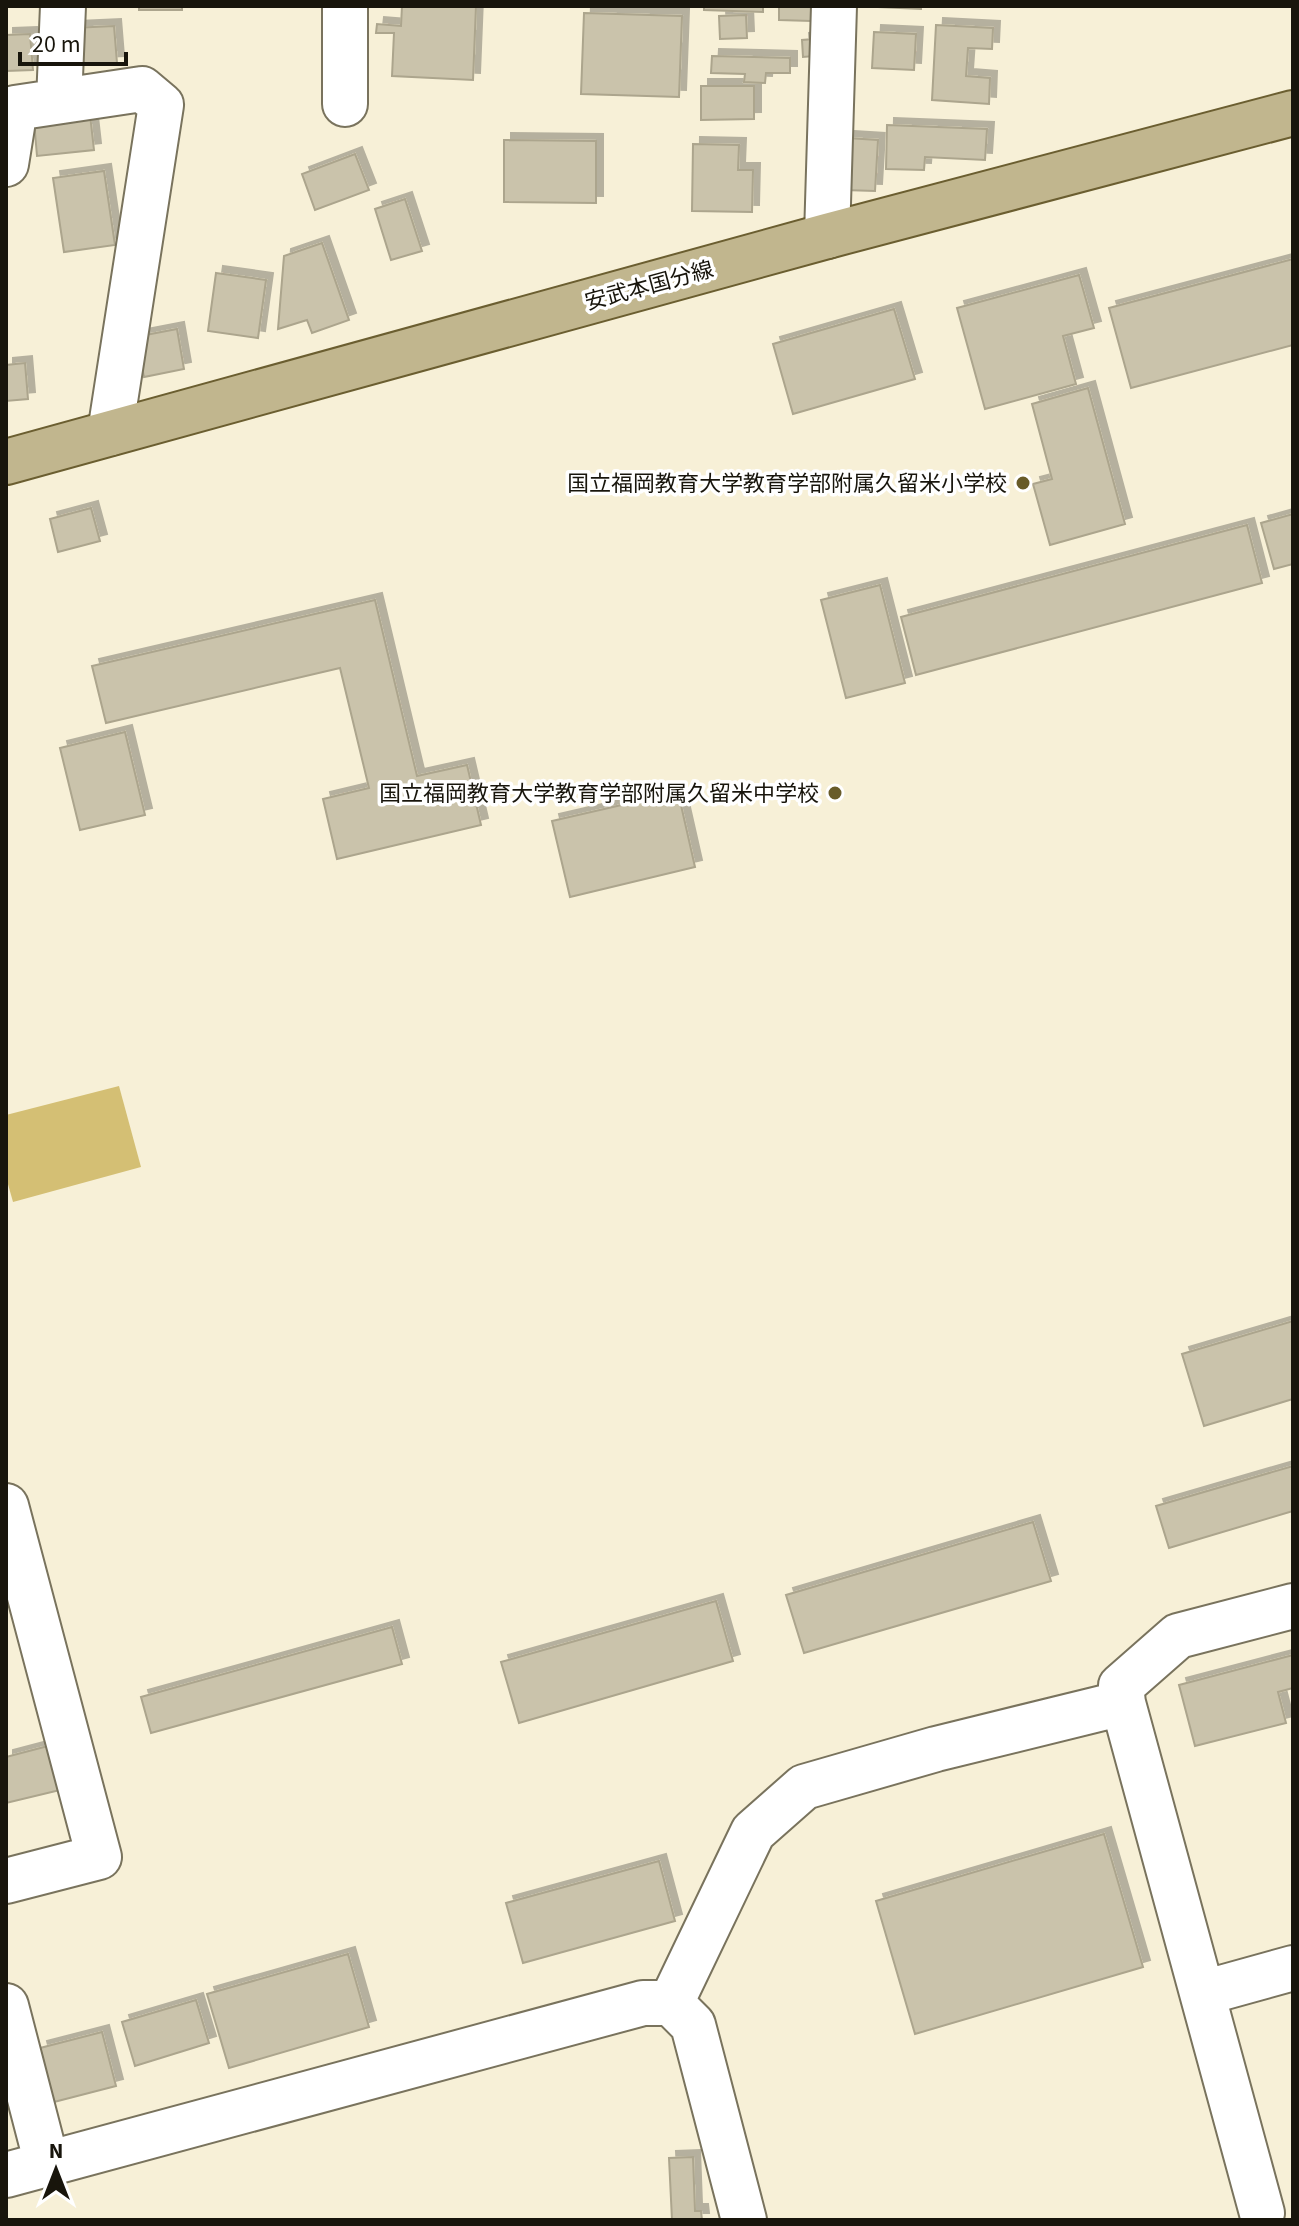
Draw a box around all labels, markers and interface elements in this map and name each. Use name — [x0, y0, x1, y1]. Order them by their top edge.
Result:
scale bar — [20, 16, 126, 66]
text: 20 m — [32, 27, 81, 62]
street label: 安武本国分線 — [581, 253, 717, 319]
place label: 国立福岡教育大学教育学部附属久留米小学校 — [567, 468, 1007, 500]
marker: 国立福岡教育大学教育学部附属久留米小学校 — [1014, 474, 1032, 492]
place label: 国立福岡教育大学教育学部附属久留米中学校 — [379, 778, 819, 810]
marker: 国立福岡教育大学教育学部附属久留米中学校 — [826, 784, 844, 802]
north arrow — [16, 2130, 96, 2210]
text: N — [49, 2135, 63, 2167]

